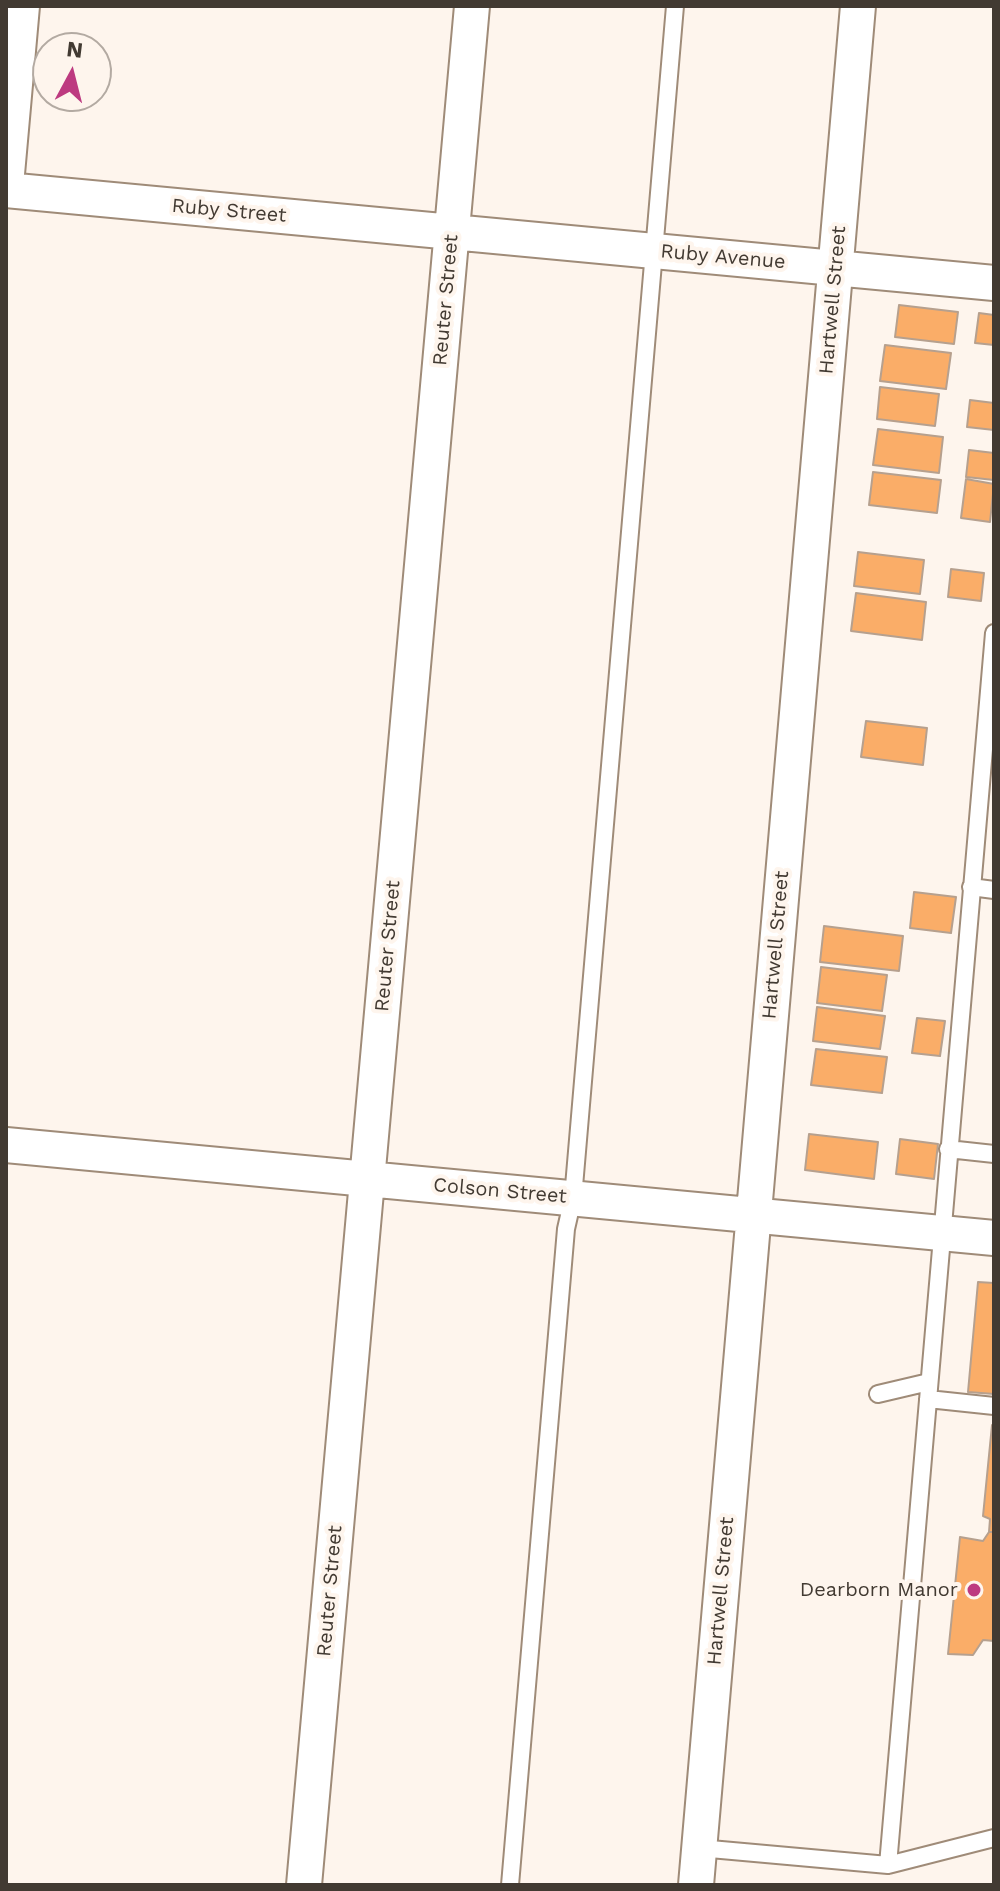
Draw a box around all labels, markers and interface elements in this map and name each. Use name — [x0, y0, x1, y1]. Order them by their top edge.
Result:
north arrow — [32, 32, 112, 112]
text: N — [65, 36, 84, 63]
street label: Ruby Street — [171, 194, 287, 228]
street label: Hartwell Street — [815, 225, 851, 375]
street label: Reuter Street — [428, 233, 464, 367]
street label: Ruby Avenue — [659, 240, 787, 274]
street label: Hartwell Street — [758, 870, 794, 1020]
street label: Reuter Street — [370, 879, 406, 1013]
street label: Colson Street — [432, 1173, 568, 1209]
street label: Hartwell Street — [703, 1516, 739, 1666]
street label: Reuter Street — [312, 1524, 348, 1658]
place label: Dearborn Manor — [800, 1578, 958, 1602]
marker: Dearborn Manor — [965, 1581, 983, 1599]

